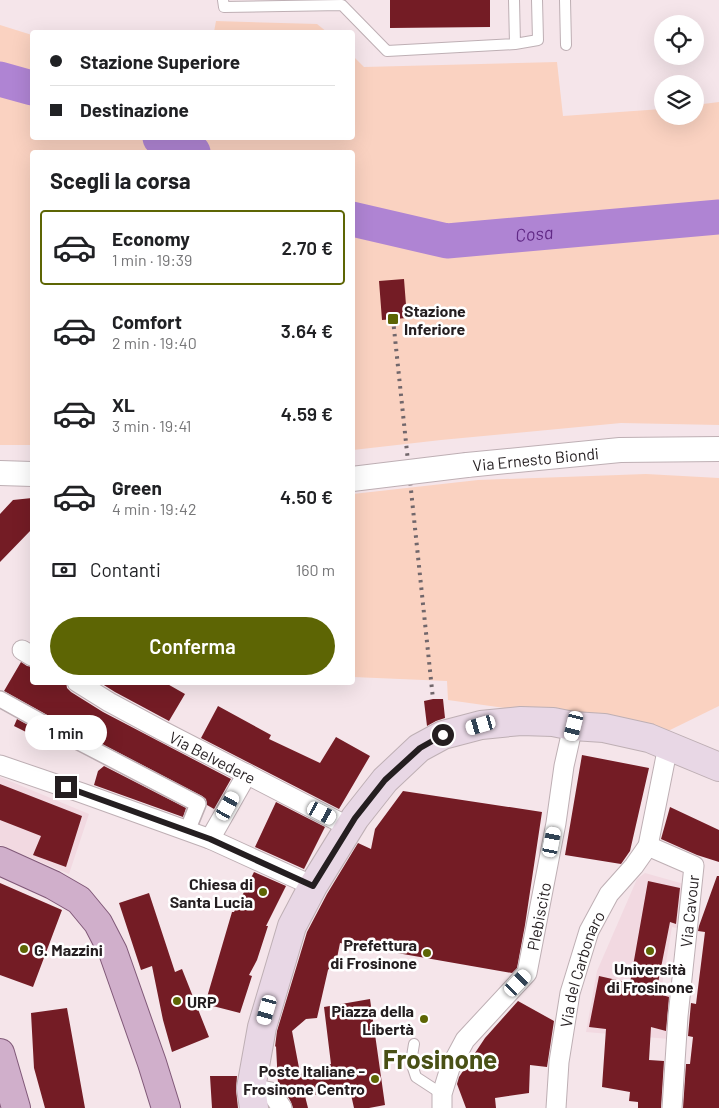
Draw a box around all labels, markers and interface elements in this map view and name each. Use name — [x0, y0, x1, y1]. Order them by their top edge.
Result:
map controls — [654, 15, 704, 125]
button: locate — [654, 15, 704, 65]
text: Stazione Superiore — [80, 50, 240, 73]
button: layers — [654, 75, 704, 125]
text: Destinazione — [80, 98, 189, 121]
text: Scegli la corsa — [50, 167, 191, 193]
water label: Cosa — [514, 221, 554, 246]
icon: car — [52, 225, 97, 270]
text: Economy — [112, 227, 190, 250]
text: 2.70 € — [281, 236, 333, 259]
text: 1 min · 19:39 — [112, 250, 192, 269]
place label: Stazione Inferiore — [404, 301, 466, 338]
icon: car — [52, 308, 97, 353]
text: Comfort — [112, 310, 182, 333]
marker: Stazione Inferiore — [386, 312, 400, 326]
text: 3.64 € — [281, 319, 333, 342]
text: 2 min · 19:40 — [112, 333, 197, 352]
icon: car — [52, 391, 97, 436]
text: XL — [112, 393, 135, 416]
text: 4.59 € — [281, 402, 333, 425]
text: 3 min · 19:41 — [112, 416, 191, 435]
street label: Via Ernesto Biondi — [472, 443, 600, 474]
icon: car — [52, 474, 97, 519]
text: Green — [112, 476, 162, 499]
text: 4.50 € — [280, 485, 333, 508]
text: 4 min · 19:42 — [112, 499, 196, 518]
icon: cash — [50, 556, 78, 584]
text: Contanti — [90, 558, 161, 581]
text: 160 m — [296, 560, 335, 579]
button: Conferma — [50, 617, 335, 675]
car — [563, 710, 584, 742]
callout: 1 min — [25, 714, 107, 750]
car — [464, 714, 497, 736]
text: 1 min — [49, 723, 83, 742]
route start — [432, 724, 454, 746]
street label: Via Belvedere — [166, 727, 259, 787]
route end — [55, 776, 77, 798]
car — [214, 789, 241, 823]
car — [305, 799, 338, 827]
car — [541, 826, 562, 858]
place label: Chiesa di Santa Lucia — [170, 874, 253, 911]
street label: Via Cavour — [676, 874, 702, 948]
street label: Plebiscito — [522, 881, 554, 952]
marker: Chiesa di Santa Lucia — [257, 886, 269, 898]
street label: Via del Carbonaro — [555, 907, 608, 1029]
place label: Prefettura di Frosinone — [330, 935, 417, 972]
place label: G. Mazzini — [34, 940, 103, 959]
marker: G. Mazzini — [18, 943, 30, 955]
marker: Università di Frosinone — [644, 945, 656, 957]
marker: Prefettura di Frosinone — [421, 947, 433, 959]
place label: Università di Frosinone — [607, 959, 694, 996]
car — [502, 967, 533, 999]
place label: URP — [187, 992, 217, 1011]
car — [255, 994, 278, 1026]
marker: URP — [171, 995, 183, 1007]
place label: Piazza della Libertà — [332, 1001, 414, 1038]
marker: Piazza della Libertà — [418, 1013, 430, 1025]
district label: Frosinone — [383, 1043, 497, 1074]
place label: Poste Italiane - Frosinone Centro — [243, 1061, 365, 1098]
marker: Poste Italiane - Frosinone Centro — [369, 1073, 381, 1085]

